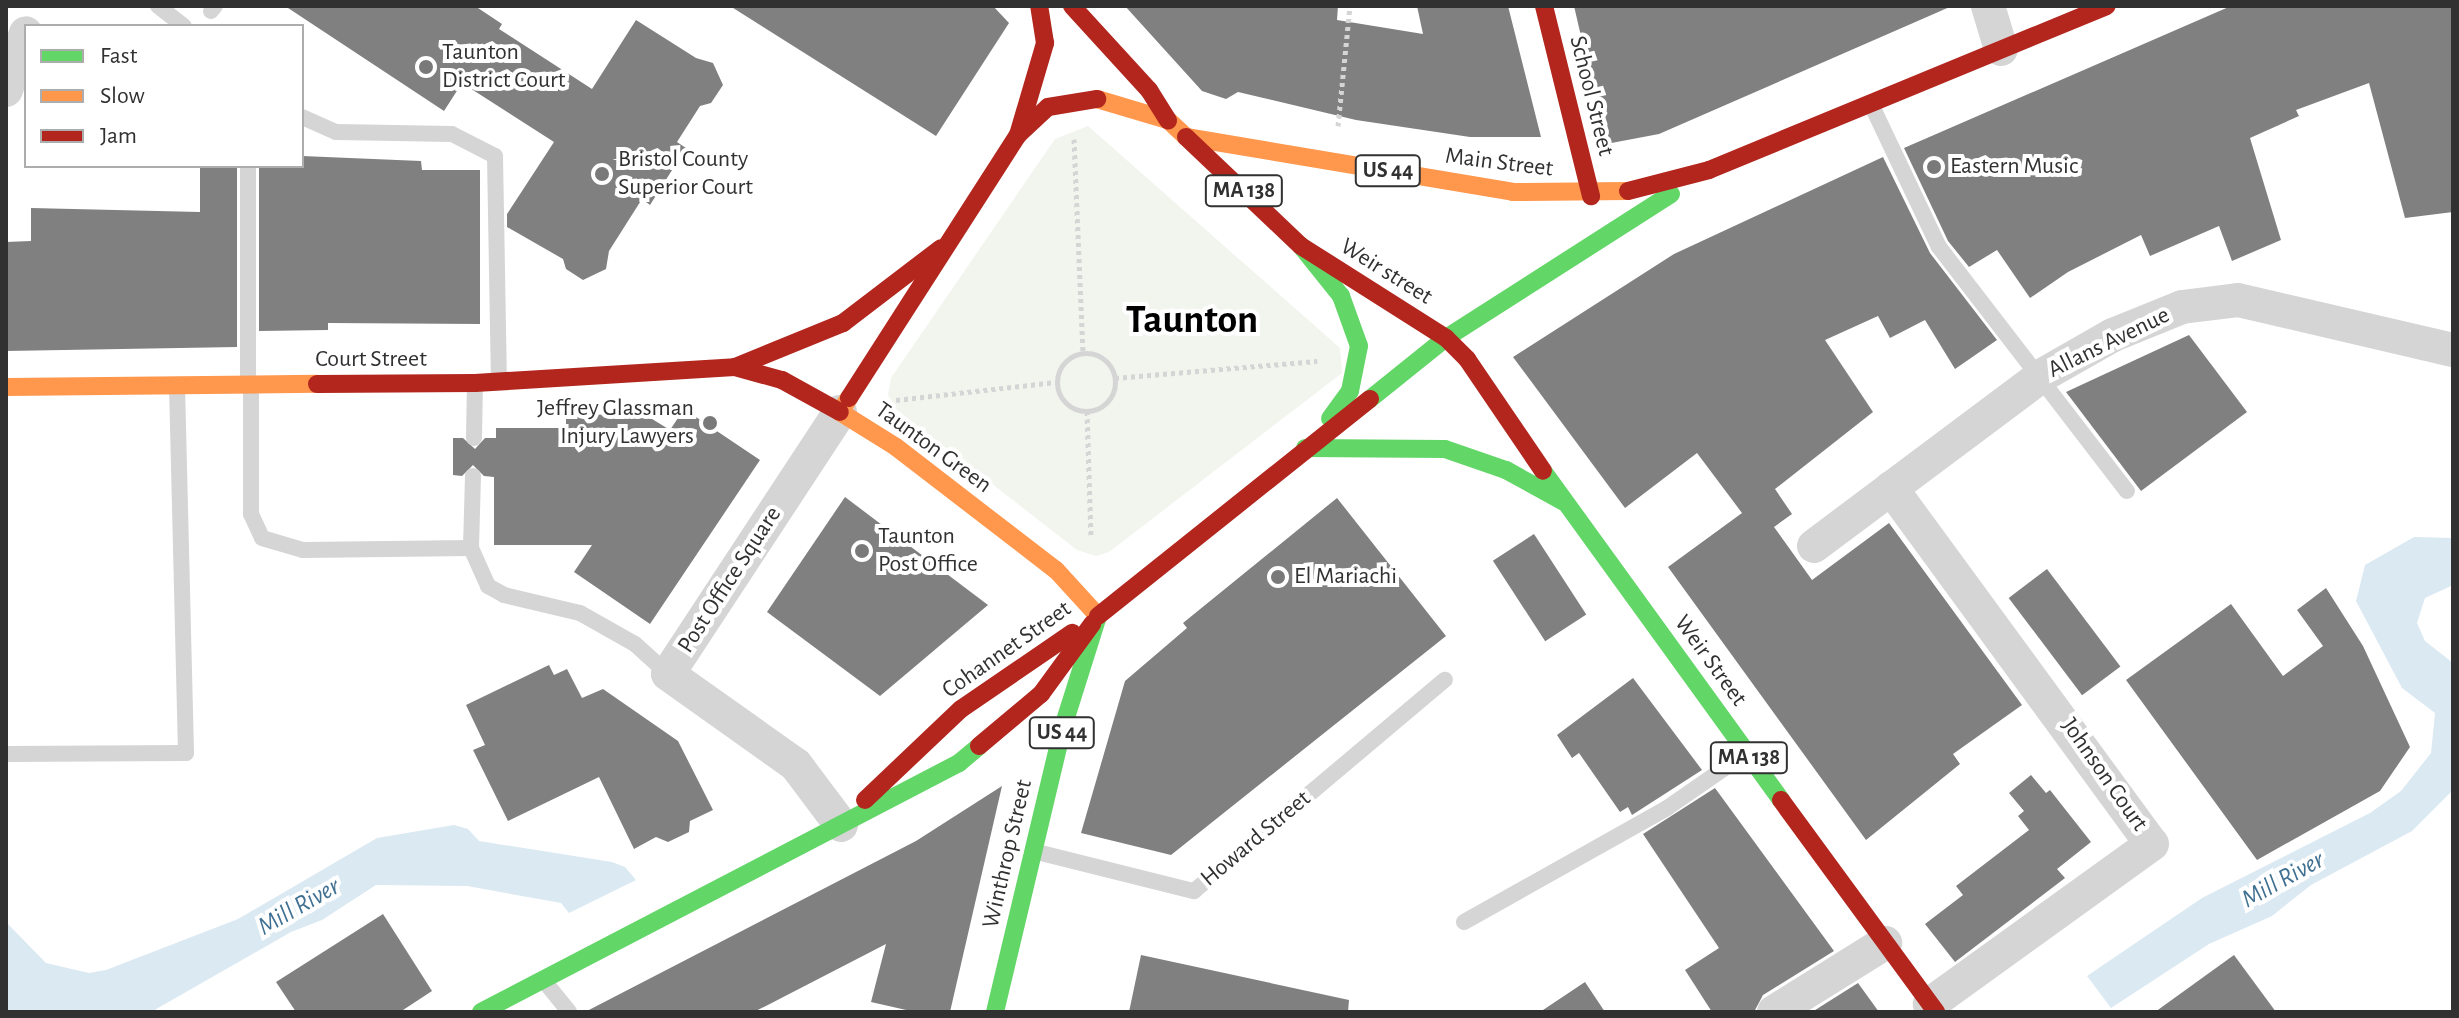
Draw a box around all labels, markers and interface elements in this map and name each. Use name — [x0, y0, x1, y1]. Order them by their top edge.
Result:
legend — [24, 24, 304, 168]
street label: School Street — [1562, 33, 1620, 159]
place label: Taunton District Court — [442, 39, 565, 95]
text: Fast — [100, 44, 137, 68]
marker: Taunton District Court — [417, 58, 435, 76]
text: Slow — [100, 84, 145, 108]
text: Jam — [100, 124, 137, 148]
street label: Main Street — [1443, 142, 1555, 184]
place label: Bristol County Superior Court — [618, 146, 753, 202]
road number: US 44 — [1354, 153, 1422, 189]
place label: Eastern Music — [1950, 153, 2078, 181]
marker: Eastern Music — [1925, 158, 1943, 176]
marker: Bristol County Superior Court — [593, 165, 611, 183]
road number: MA 138 — [1204, 173, 1284, 209]
street label: Weir street — [1335, 232, 1437, 312]
district label: Taunton — [1126, 296, 1258, 344]
street label: Allans Avenue — [2043, 301, 2175, 385]
street label: Court Street — [315, 346, 427, 374]
place label: Jeffrey Glassman Injury Lawyers — [537, 395, 694, 451]
street label: Taunton Green — [869, 396, 997, 500]
marker: Jeffrey Glassman Injury Lawyers — [701, 414, 719, 432]
street label: Post Office Square — [672, 501, 788, 659]
place label: Taunton Post Office — [878, 523, 978, 579]
marker: Taunton Post Office — [853, 542, 871, 560]
place label: El Mariachi — [1294, 563, 1397, 591]
marker: El Mariachi — [1269, 568, 1287, 586]
street label: Cohannet Street — [937, 595, 1077, 705]
street label: Weir Street — [1667, 610, 1753, 712]
street label: Johnson Court — [2055, 713, 2153, 837]
road number: US 44 — [1028, 715, 1096, 751]
road number: MA 138 — [1709, 740, 1789, 776]
street label: Winthrop Street — [977, 777, 1039, 931]
street label: Howard Street — [1195, 785, 1317, 893]
water label: Mill River — [2236, 845, 2330, 915]
water label: Mill River — [252, 871, 346, 943]

